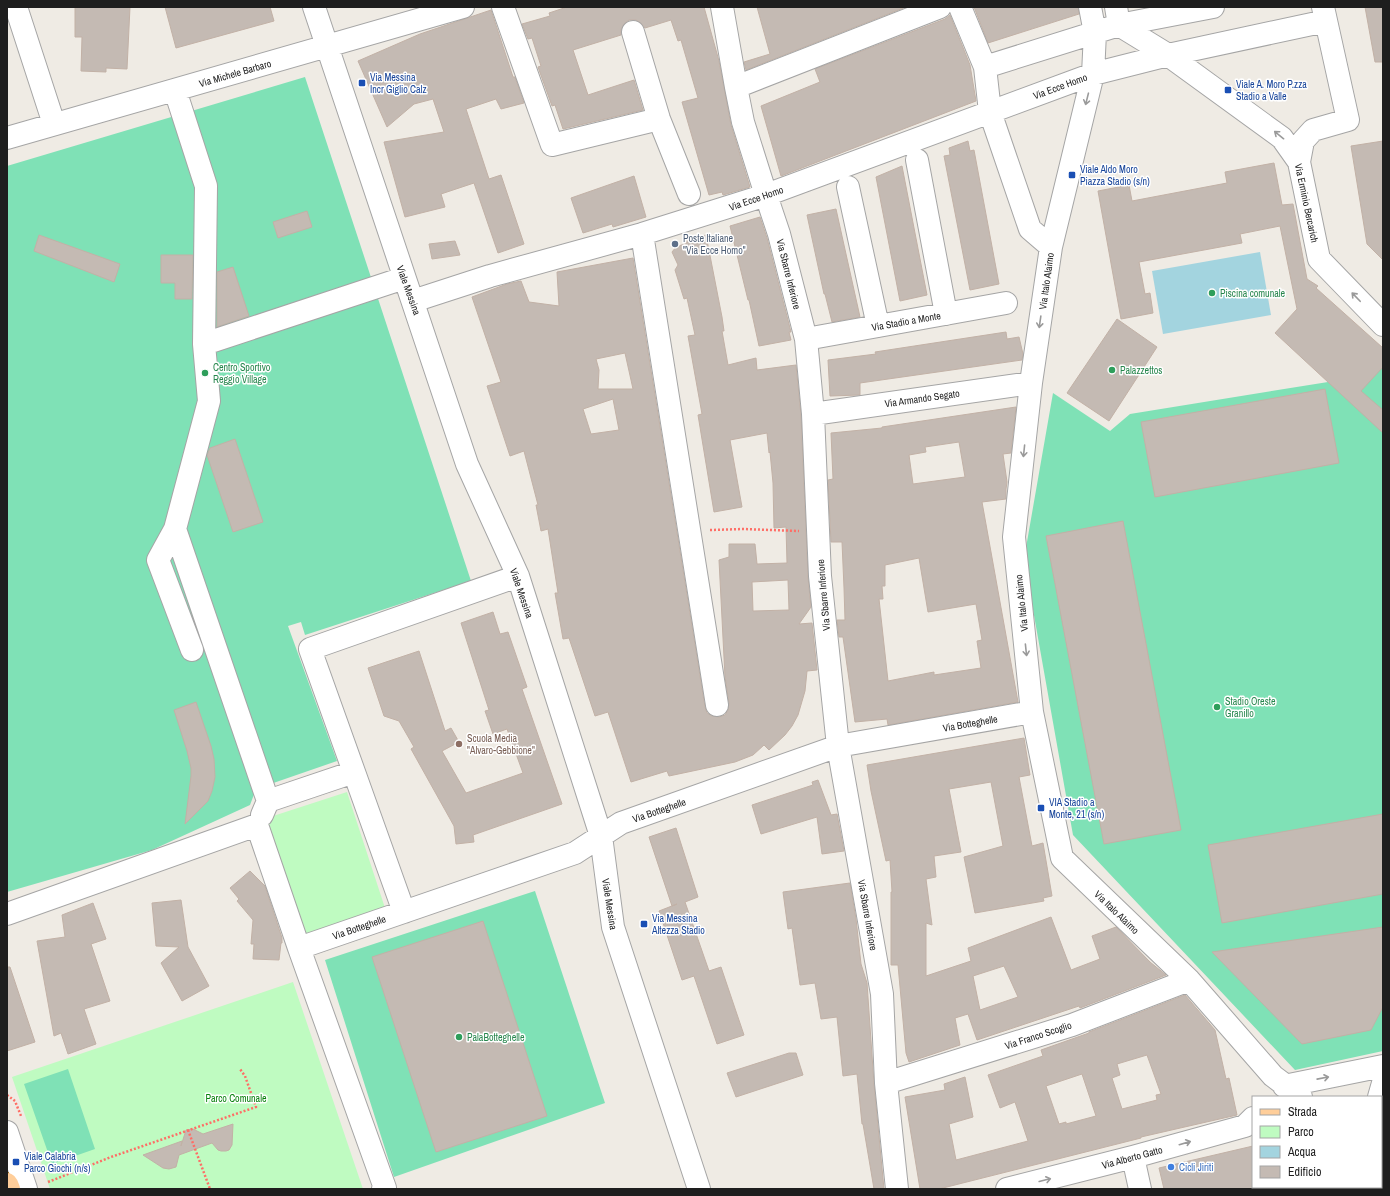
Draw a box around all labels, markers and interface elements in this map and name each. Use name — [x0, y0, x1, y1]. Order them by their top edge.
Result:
street label: Via Michele Barbaro — [197, 57, 273, 90]
street label: Via Ecce Homo — [1031, 70, 1090, 102]
place label: Via Messina Incr Giglio Calz — [370, 71, 427, 96]
marker: Via Messina Incr Giglio Calz — [357, 78, 367, 88]
place label: Viale A. Moro P.zza Stadio a Valle — [1236, 78, 1307, 103]
marker: Viale A. Moro P.zza Stadio a Valle — [1223, 85, 1233, 95]
one-way arrow — [1083, 92, 1090, 105]
one-way arrow — [1273, 131, 1284, 140]
street label: Via Erminio Bercarich — [1292, 162, 1321, 244]
place label: Viale Aldo Moro Piazza Stadio (s/n) — [1080, 163, 1150, 188]
marker: Viale Aldo Moro Piazza Stadio (s/n) — [1067, 170, 1077, 180]
street label: Via Ecce Homo — [727, 183, 786, 214]
place label: Poste Italiane "Via Ecce Homo" — [683, 232, 746, 257]
street label: Via Sbarre Inferiore — [774, 238, 804, 311]
marker: Poste Italiane "Via Ecce Homo" — [670, 239, 680, 249]
street label: Via Italo Alaimo — [1036, 251, 1057, 310]
street label: Viale Messina — [394, 264, 424, 317]
place label: Piscina comunale — [1220, 287, 1286, 300]
marker: Piscina comunale — [1207, 288, 1217, 298]
one-way arrow — [1351, 292, 1361, 302]
street label: Via Stadio a Monte — [870, 309, 942, 334]
one-way arrow — [1036, 315, 1044, 328]
place label: Centro Sportivo Reggio Village — [213, 361, 271, 386]
place label: Palazzettos — [1120, 364, 1162, 377]
marker: Palazzettos — [1107, 365, 1117, 375]
marker: Centro Sportivo Reggio Village — [200, 368, 210, 378]
street label: Via Armando Segato — [884, 387, 961, 410]
one-way arrow — [1020, 444, 1028, 457]
street label: Via Sbarre Inferiore — [814, 558, 833, 631]
street label: Viale Messina — [507, 567, 536, 620]
street label: Via Italo Alaimo — [1012, 573, 1031, 632]
one-way arrow — [1022, 643, 1030, 656]
place label: Stadio Oreste Granillo — [1225, 695, 1276, 720]
marker: Stadio Oreste Granillo — [1212, 702, 1222, 712]
street label: Via Botteghelle — [942, 712, 999, 735]
place label: Scuola Media "Alvaro-Gebbione" — [467, 732, 535, 757]
marker: Scuola Media "Alvaro-Gebbione" — [454, 739, 464, 749]
street label: Via Botteghelle — [631, 795, 688, 826]
place label: VIA Stadio a Monte, 21 (s/n) — [1049, 796, 1104, 821]
marker: VIA Stadio a Monte, 21 (s/n) — [1036, 803, 1046, 813]
street label: Viale Messina — [599, 877, 620, 931]
street label: Via Sbarre Inferiore — [855, 879, 880, 952]
street label: Via Italo Alaimo — [1092, 888, 1142, 937]
street label: Via Botteghelle — [331, 912, 388, 943]
place label: Via Messina Altezza Stadio — [651, 912, 705, 937]
marker: Via Messina Altezza Stadio — [639, 919, 649, 929]
street label: Via Franco Scoglio — [1003, 1018, 1074, 1052]
place label: PalaBotteghelle — [467, 1031, 525, 1044]
marker: PalaBotteghelle — [454, 1032, 464, 1042]
one-way arrow — [1316, 1074, 1329, 1082]
park label: Parco Comunale — [205, 1092, 267, 1105]
legend — [1252, 1096, 1382, 1188]
text: Strada — [1288, 1104, 1318, 1120]
text: Parco — [1288, 1124, 1314, 1140]
one-way arrow — [1178, 1139, 1191, 1146]
street label: Via Alberto Gatto — [1100, 1143, 1164, 1172]
text: Acqua — [1287, 1144, 1316, 1160]
place label: Viale Calabria Parco Giochi (n/s) — [24, 1150, 91, 1175]
marker: Viale Calabria Parco Giochi (n/s) — [11, 1157, 21, 1167]
place label: Cicli Jiriti — [1179, 1161, 1214, 1174]
marker: Cicli Jiriti — [1166, 1162, 1176, 1172]
text: Edificio — [1288, 1164, 1321, 1180]
one-way arrow — [1038, 1175, 1051, 1183]

